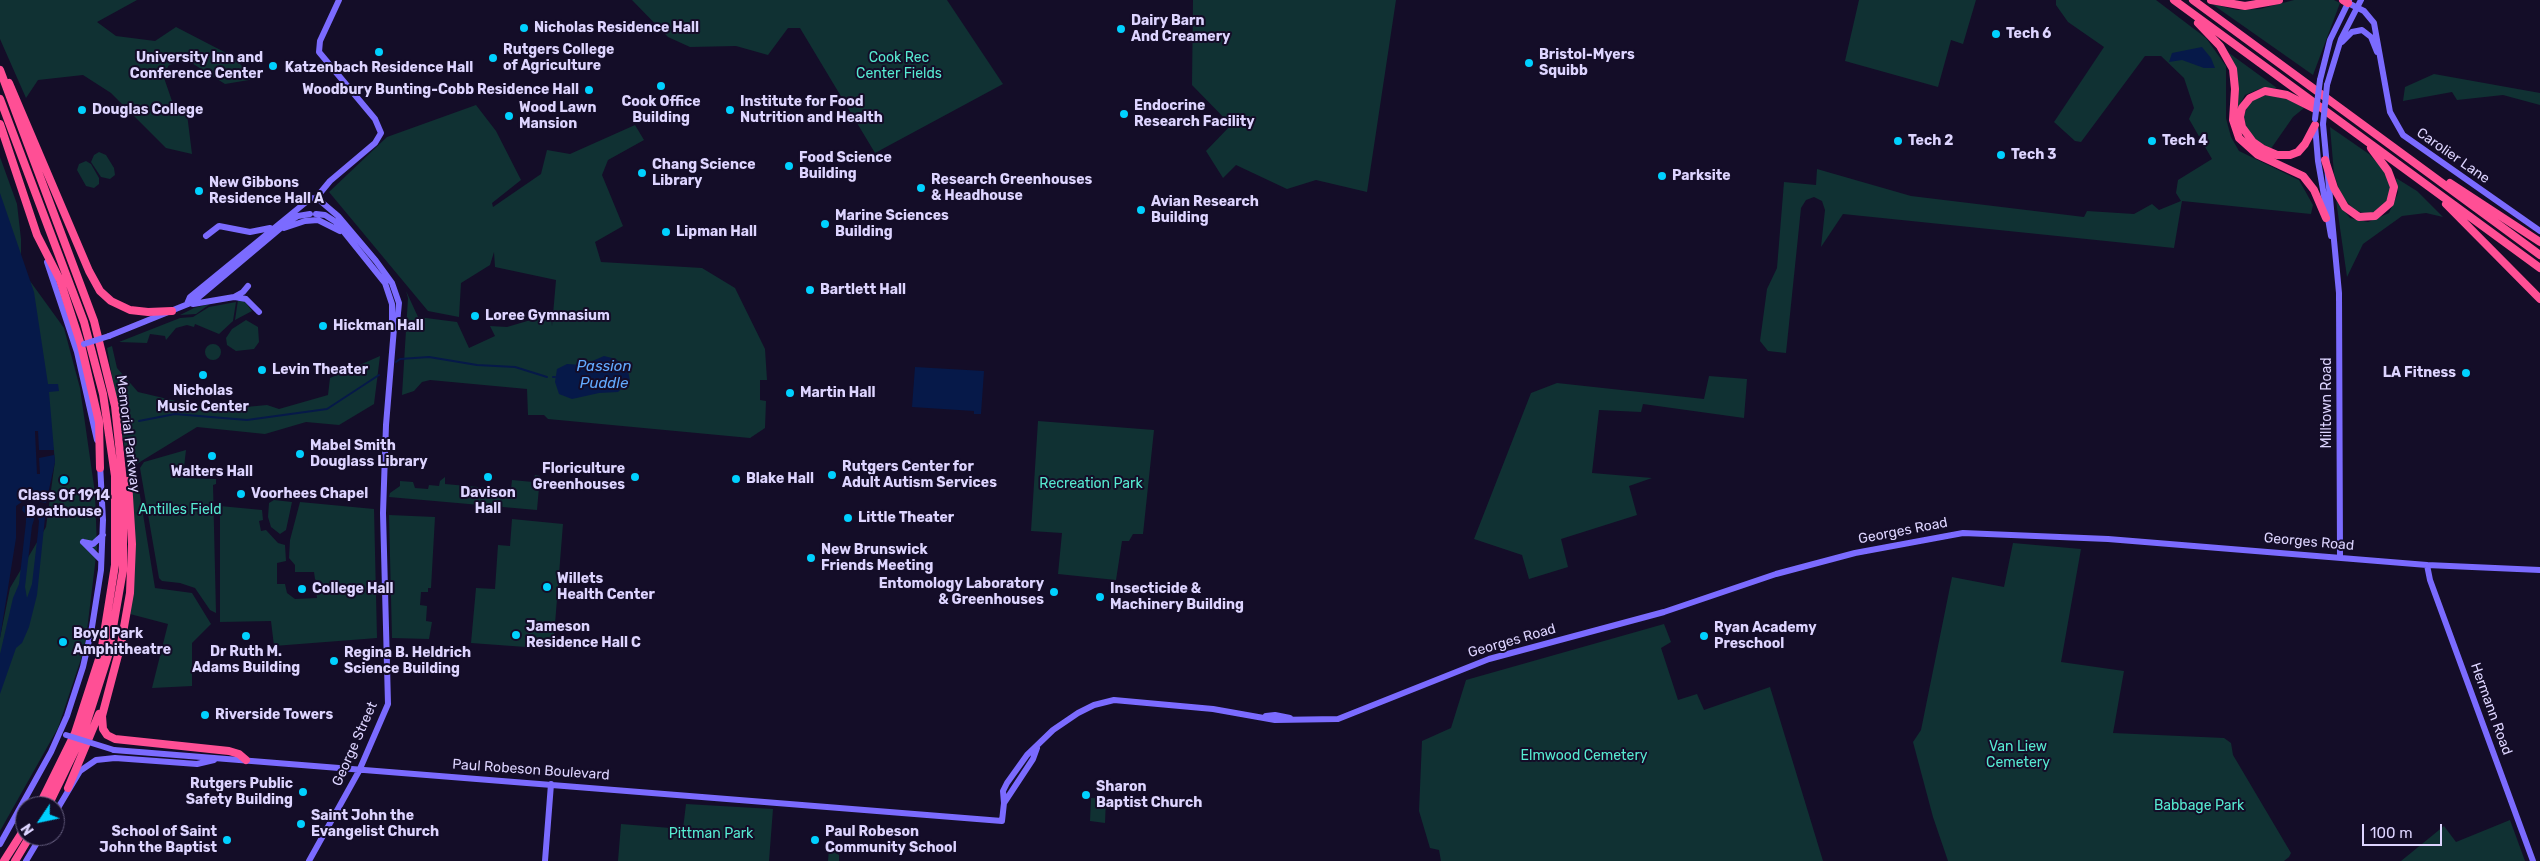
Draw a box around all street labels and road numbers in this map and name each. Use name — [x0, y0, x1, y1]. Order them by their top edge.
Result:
street label: Carolier Lane — [2413, 125, 2493, 187]
street label: Milltown Road — [2319, 358, 2335, 448]
street label: Memorial Parkway — [112, 374, 144, 494]
street label: Georges Road — [1857, 514, 1949, 548]
street label: Georges Road — [2263, 530, 2355, 554]
street label: Georges Road — [1466, 620, 1558, 662]
street label: Hermann Road — [2467, 661, 2515, 757]
street label: George Street — [329, 699, 381, 789]
street label: Paul Robeson Boulevard — [452, 756, 610, 784]

